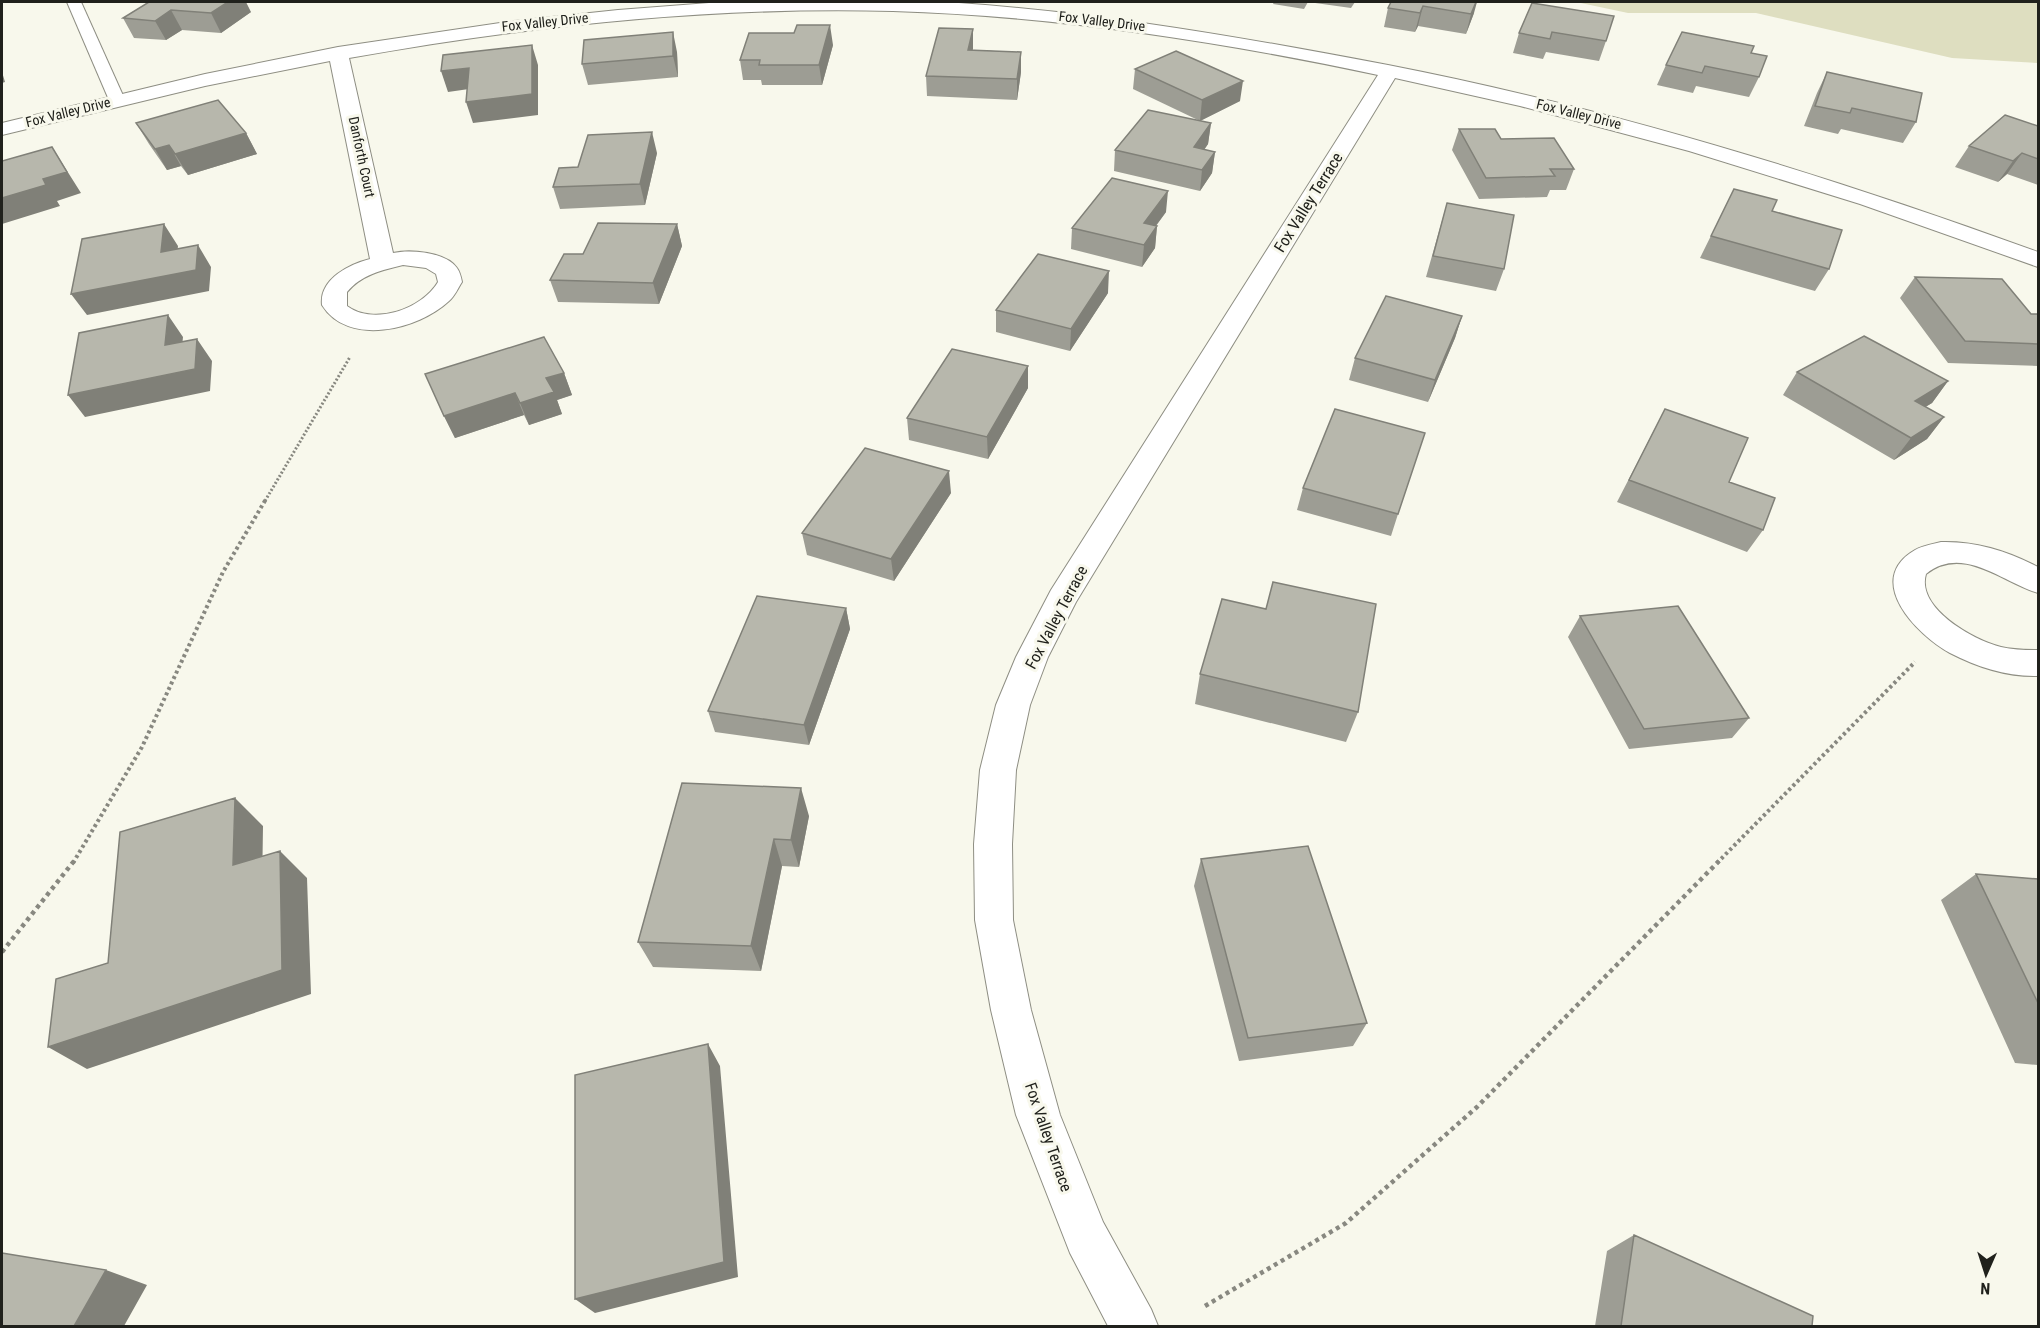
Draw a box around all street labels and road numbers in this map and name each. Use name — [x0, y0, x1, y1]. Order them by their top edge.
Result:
street label: Fox Valley Drive — [1058, 8, 1147, 34]
street label: Fox Valley Drive — [501, 9, 590, 35]
street label: Fox Valley Drive — [24, 94, 113, 130]
street label: Fox Valley Drive — [1535, 96, 1624, 132]
street label: Danforth Court — [346, 115, 378, 199]
street label: Fox Valley Terrace — [1270, 149, 1347, 256]
street label: Fox Valley Terrace — [1021, 562, 1092, 672]
street label: Fox Valley Terrace — [1021, 1080, 1076, 1194]

